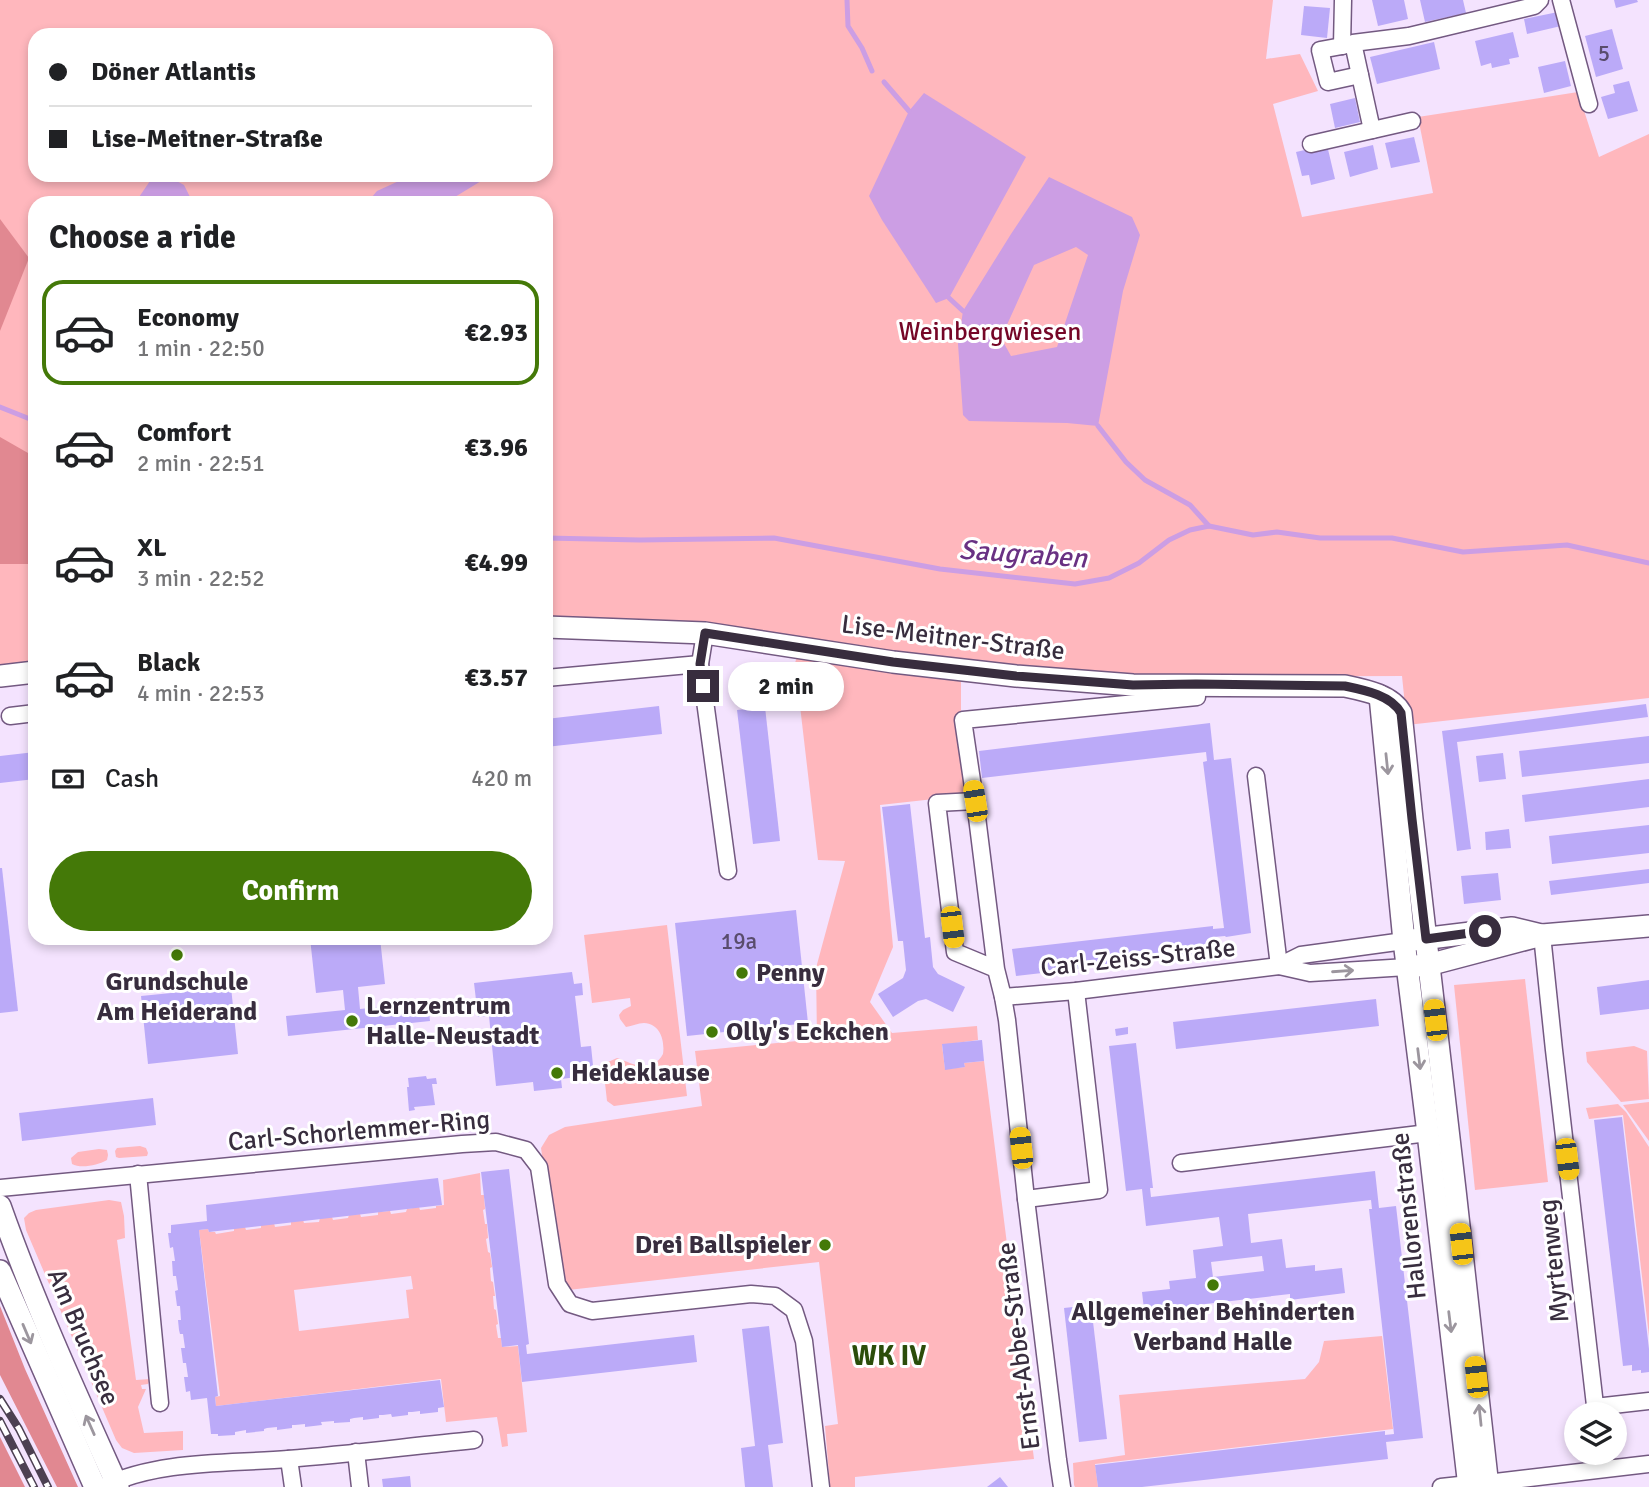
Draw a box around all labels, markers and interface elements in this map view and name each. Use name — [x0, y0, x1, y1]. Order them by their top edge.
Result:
house number: 5 — [1598, 39, 1610, 68]
text: Döner Atlantis — [91, 56, 256, 88]
text: Lise-Meitner-Straße — [91, 123, 323, 155]
text: Choose a ride — [49, 218, 236, 257]
icon: car — [53, 301, 116, 364]
text: Economy — [137, 302, 239, 334]
park label: Weinbergwiesen — [899, 316, 1081, 348]
text: €2.93 — [464, 317, 528, 349]
text: 1 min · 22:50 — [137, 334, 265, 363]
icon: car — [53, 416, 116, 479]
text: Comfort — [137, 417, 231, 449]
text: €3.96 — [464, 432, 528, 464]
text: 2 min · 22:51 — [137, 449, 265, 478]
icon: car — [53, 531, 116, 594]
text: XL — [137, 532, 167, 564]
water label: Saugraben — [958, 533, 1089, 575]
text: €4.99 — [464, 547, 528, 579]
text: 3 min · 22:52 — [137, 564, 265, 593]
street label: Lise-Meitner-Straße — [839, 608, 1067, 668]
icon: car — [53, 646, 116, 709]
text: Black — [137, 647, 200, 679]
text: €3.57 — [464, 662, 528, 694]
callout: 2 min — [728, 662, 843, 710]
route end — [687, 670, 719, 702]
text: 2 min — [758, 672, 814, 701]
text: 4 min · 22:53 — [137, 679, 265, 708]
one-way arrow — [1380, 752, 1393, 775]
icon: cash — [49, 760, 87, 798]
text: Cash — [105, 763, 159, 795]
text: 420 m — [471, 764, 532, 793]
car — [962, 779, 989, 823]
button: Confirm — [49, 851, 532, 931]
car — [940, 905, 965, 949]
route start — [1469, 915, 1501, 947]
house number: 19a — [721, 927, 757, 956]
street label: Carl-Zeiss-Straße — [1039, 932, 1237, 984]
marker: Grundschule Am Heiderand — [169, 947, 185, 963]
place label: Penny — [756, 957, 825, 989]
one-way arrow — [1331, 964, 1354, 977]
marker: Penny — [734, 965, 750, 981]
place label: Grundschule Am Heiderand — [97, 966, 257, 1028]
place label: Lernzentrum Halle-Neustadt — [366, 990, 539, 1052]
car — [1423, 998, 1448, 1042]
marker: Lernzentrum Halle-Neustadt — [344, 1013, 360, 1029]
place label: Olly's Eckchen — [726, 1016, 889, 1048]
marker: Olly's Eckchen — [704, 1024, 720, 1040]
one-way arrow — [1412, 1047, 1425, 1070]
place label: Heideklause — [571, 1057, 710, 1089]
marker: Heideklause — [549, 1065, 565, 1081]
street label: Carl-Schorlemmer-Ring — [227, 1104, 491, 1158]
car — [1009, 1126, 1034, 1170]
street label: Hallorenstraße — [1384, 1131, 1434, 1301]
car — [1555, 1137, 1580, 1181]
street label: Myrtenweg — [1532, 1198, 1576, 1324]
car — [1449, 1222, 1474, 1266]
place label: Drei Ballspieler — [635, 1229, 812, 1261]
marker: Drei Ballspieler — [817, 1237, 833, 1253]
street label: Ernst-Abbe-Straße — [990, 1240, 1048, 1452]
street label: Am Bruchsee — [40, 1264, 126, 1410]
marker: Allgemeiner Behinderten Verband Halle — [1205, 1277, 1221, 1293]
place label: Allgemeiner Behinderten Verband Halle — [1071, 1296, 1355, 1358]
one-way arrow — [1443, 1310, 1456, 1333]
one-way arrow — [21, 1323, 34, 1344]
district label: WK IV — [852, 1339, 926, 1373]
car — [1464, 1355, 1489, 1399]
map controls — [1564, 1402, 1627, 1465]
button: layers — [1564, 1402, 1627, 1465]
one-way arrow — [1473, 1404, 1486, 1427]
one-way arrow — [83, 1415, 96, 1436]

